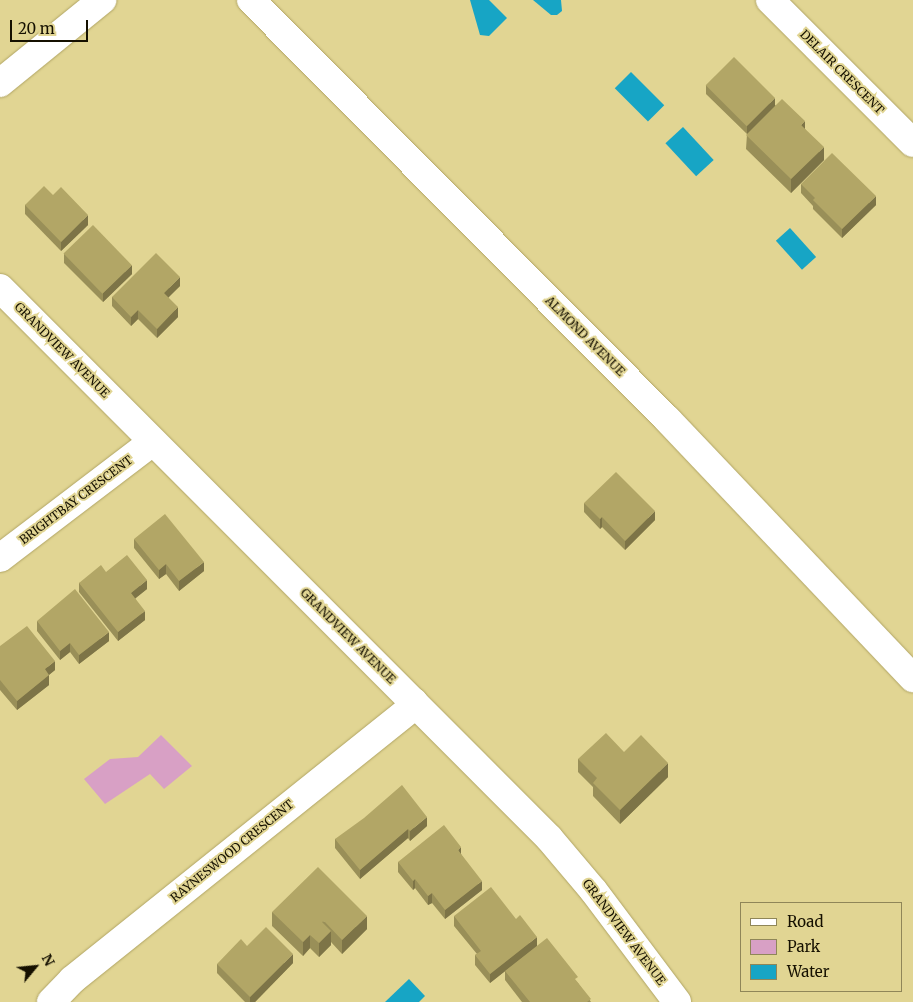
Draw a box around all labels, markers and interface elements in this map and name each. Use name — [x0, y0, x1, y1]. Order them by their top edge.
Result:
scale bar — [12, 10, 90, 42]
text: 20 m — [18, 19, 55, 38]
street label: DELAIR CRESCENT — [797, 27, 887, 117]
street label: ALMOND AVENUE — [542, 293, 628, 379]
street label: GRANDVIEW AVENUE — [12, 300, 112, 400]
street label: BRIGHTBAY CRESCENT — [17, 453, 135, 547]
street label: GRANDVIEW AVENUE — [298, 586, 398, 686]
street label: RAYNESWOOD CRESCENT — [168, 797, 296, 905]
street label: GRANDVIEW AVENUE — [580, 876, 668, 988]
legend — [740, 902, 903, 992]
text: Road — [787, 912, 823, 931]
text: Park — [787, 937, 820, 956]
north arrow — [10, 942, 60, 992]
text: N — [38, 951, 59, 969]
text: Water — [787, 962, 829, 981]

